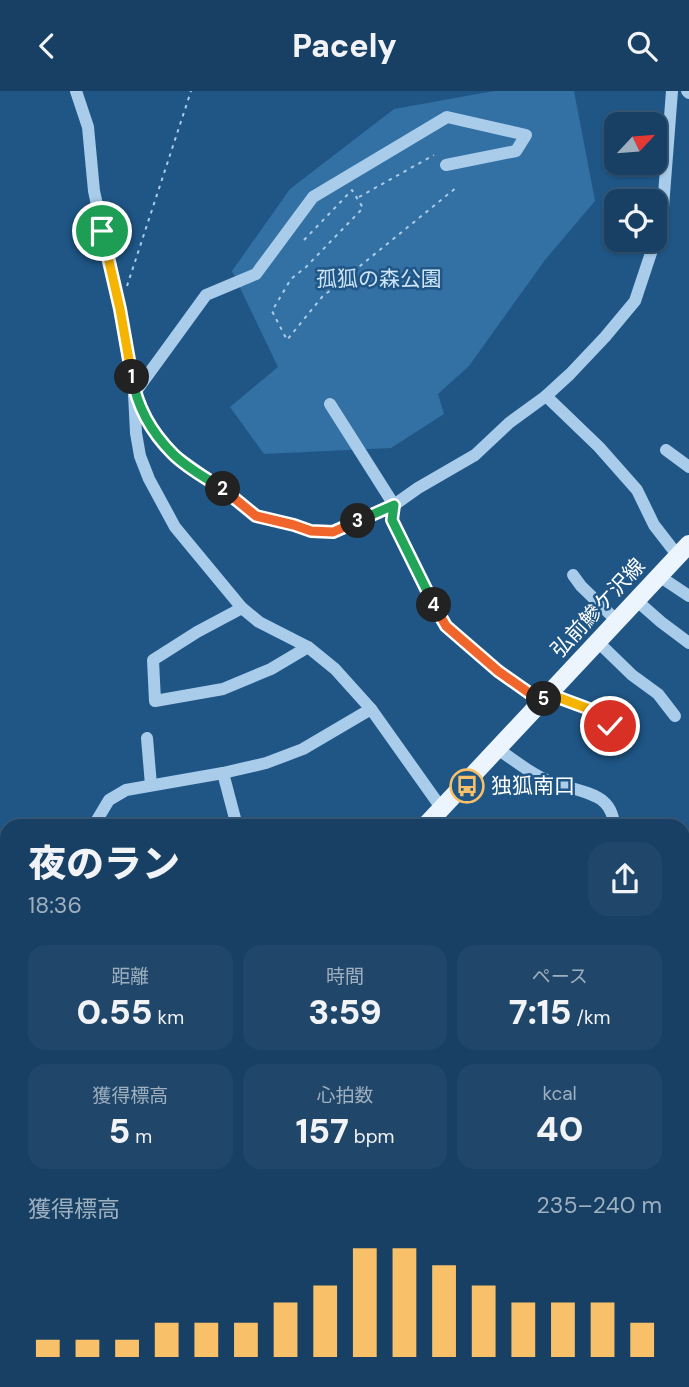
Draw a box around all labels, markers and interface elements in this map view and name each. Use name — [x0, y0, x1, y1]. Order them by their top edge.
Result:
text: Pacely — [292, 25, 397, 67]
icon: back — [28, 27, 66, 65]
icon: search — [623, 27, 661, 65]
north arrow — [604, 112, 667, 175]
map controls — [604, 112, 667, 252]
button: locate — [604, 189, 667, 252]
pin — [72, 201, 132, 261]
icon: arrive — [83, 212, 121, 250]
park label: 孤狐の森公園 — [316, 265, 442, 293]
pin: 1 — [114, 359, 150, 395]
text: 1 — [128, 364, 135, 389]
pin: 2 — [206, 471, 241, 507]
text: 2 — [217, 476, 228, 501]
pin: 3 — [340, 503, 376, 539]
text: 3 — [352, 508, 363, 533]
street label: 弘前鰺ケ沢線 — [545, 552, 651, 664]
pin: 4 — [416, 587, 452, 623]
text: 4 — [427, 592, 440, 617]
pin: 5 — [526, 681, 562, 717]
text: 5 — [538, 686, 549, 711]
pin — [580, 696, 640, 756]
icon: check — [591, 707, 629, 745]
bus stop icon: 独狐南口 — [448, 767, 486, 805]
place label: 独狐南口 — [491, 772, 575, 800]
text: 夜のラン — [28, 839, 180, 889]
button: share — [588, 842, 662, 916]
text: 18:36 — [28, 890, 82, 920]
text: 距離 — [111, 964, 149, 989]
text: 時間 — [326, 964, 364, 989]
text: ペース — [532, 964, 588, 989]
text: 0.55 — [77, 989, 153, 1035]
text: 3:59 — [308, 989, 382, 1035]
text: 7:15 — [509, 989, 571, 1035]
text: km — [153, 1005, 184, 1030]
text: /km — [571, 1005, 610, 1030]
text: kcal — [542, 1081, 577, 1106]
text: 獲得標高 — [92, 1083, 168, 1108]
text: 心拍数 — [316, 1083, 374, 1108]
text: 40 — [536, 1106, 583, 1152]
text: 5 — [108, 1108, 130, 1154]
text: 157 — [295, 1108, 349, 1154]
text: m — [130, 1124, 152, 1149]
text: bpm — [349, 1124, 395, 1149]
text: 235–240 m — [537, 1190, 662, 1220]
text: 獲得標高 — [28, 1194, 120, 1224]

